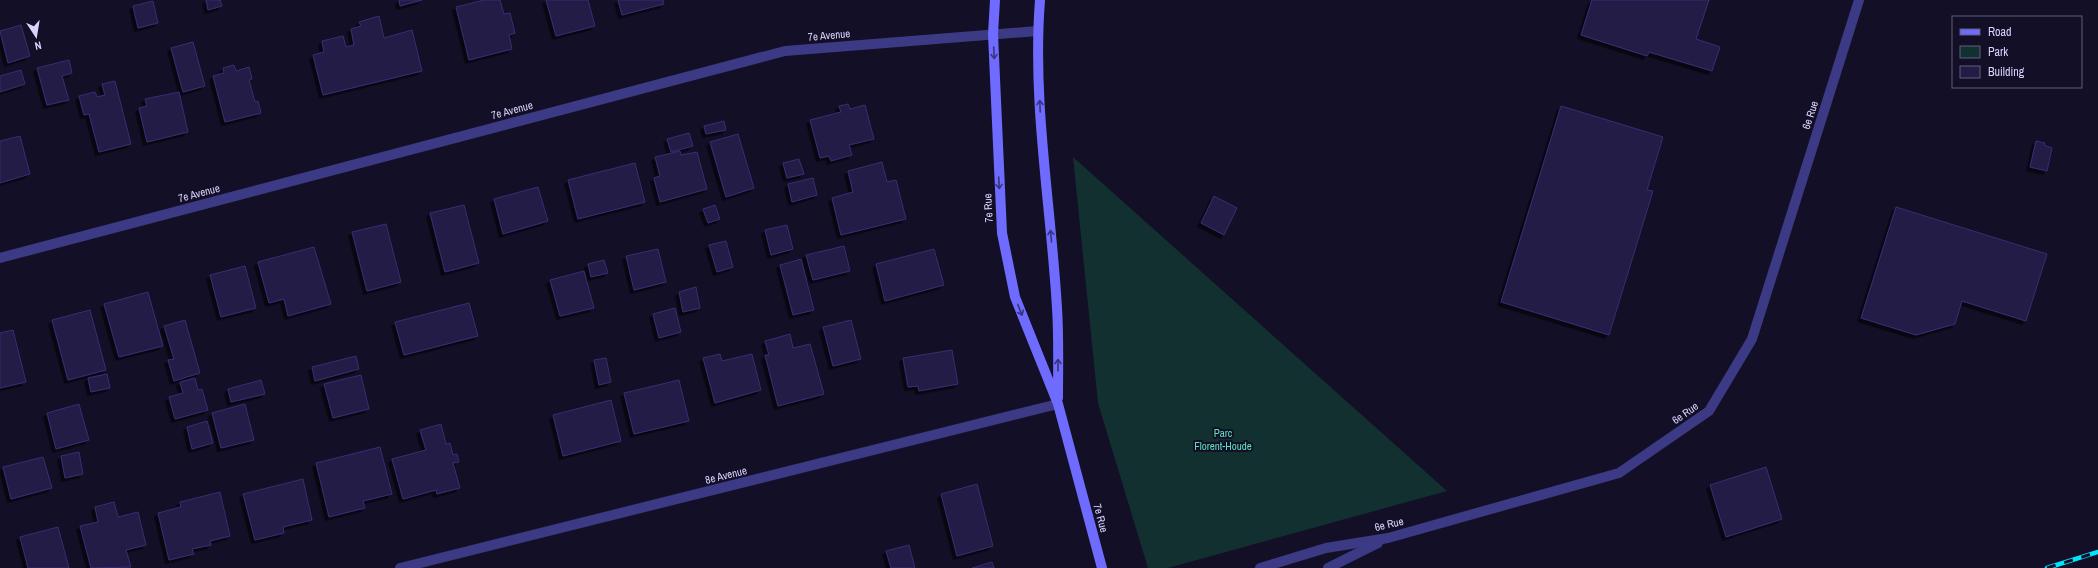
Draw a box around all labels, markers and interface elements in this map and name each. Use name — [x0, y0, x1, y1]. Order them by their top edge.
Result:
north arrow — [16, 16, 56, 56]
legend — [1952, 16, 2082, 88]
text: Road — [1988, 24, 2012, 40]
street label: 7e Avenue — [807, 26, 851, 44]
text: N — [33, 38, 43, 53]
text: Park — [1988, 44, 2008, 60]
one-way arrow — [990, 46, 997, 59]
text: Building — [1988, 64, 2025, 80]
street label: 7e Avenue — [490, 98, 534, 122]
street label: 6e Rue — [1799, 99, 1821, 131]
one-way arrow — [1037, 100, 1044, 113]
one-way arrow — [996, 176, 1003, 189]
street label: 7e Avenue — [177, 181, 221, 205]
street label: 7e Rue — [980, 193, 996, 223]
one-way arrow — [1047, 230, 1055, 243]
one-way arrow — [1017, 304, 1025, 316]
one-way arrow — [1054, 359, 1062, 372]
street label: 6e Rue — [1669, 399, 1701, 427]
park label: Parc Florent-Houde — [1194, 426, 1252, 453]
street label: 8e Avenue — [704, 463, 748, 487]
street label: 7e Rue — [1090, 502, 1112, 534]
street label: 6e Rue — [1373, 514, 1405, 534]

